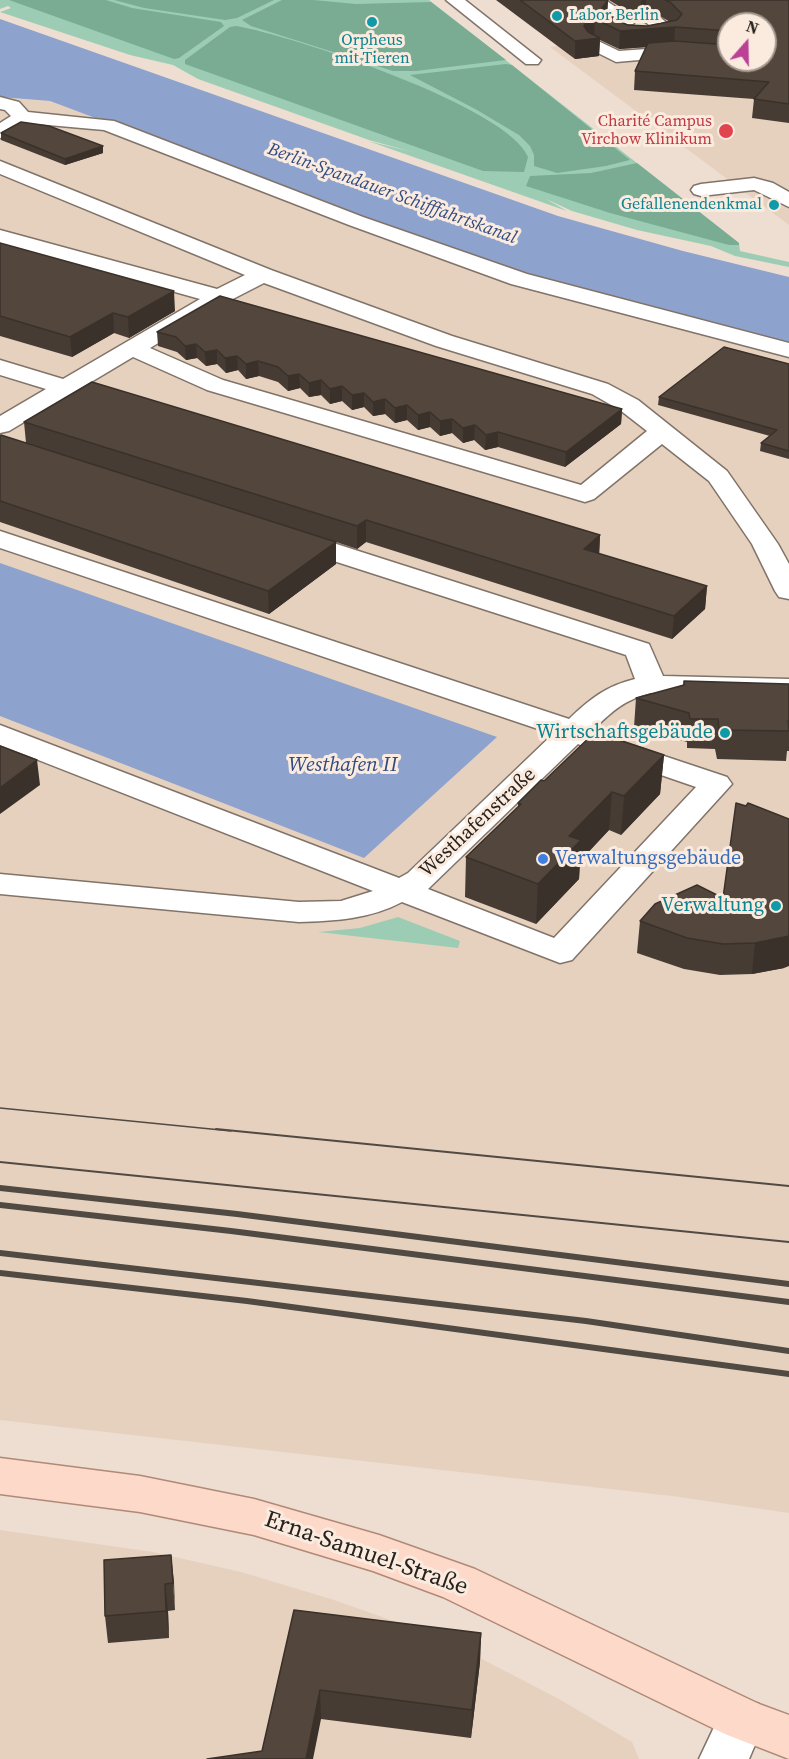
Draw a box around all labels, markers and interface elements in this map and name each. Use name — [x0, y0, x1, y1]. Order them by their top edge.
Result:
place label: Labor Berlin — [569, 6, 659, 26]
marker: Labor Berlin — [550, 9, 564, 23]
north arrow — [717, 12, 777, 72]
marker: Orpheus mit Tieren — [365, 15, 379, 29]
text: N — [743, 15, 762, 39]
place label: Orpheus mit Tieren — [334, 31, 410, 69]
place label: Charité Campus Virchow Klinikum — [581, 112, 712, 150]
marker: Charité Campus Virchow Klinikum — [717, 122, 735, 140]
water label: Berlin-Spandauer Schifffahrtskanal — [265, 139, 519, 249]
place label: Gefallenendenkmal — [621, 195, 762, 215]
marker: Gefallenendenkmal — [767, 198, 781, 212]
place label: Wirtschaftsgebäude — [536, 721, 713, 745]
marker: Wirtschaftsgebäude — [718, 726, 732, 740]
water label: Westhafen II — [288, 753, 398, 779]
street label: Westhafenstraße — [415, 763, 541, 883]
place label: Verwaltungsgebäude — [555, 847, 741, 871]
marker: Verwaltungsgebäude — [536, 852, 550, 866]
place label: Verwaltung — [661, 894, 764, 918]
marker: Verwaltung — [769, 899, 783, 913]
street label: Erna-Samuel-Straße — [260, 1506, 472, 1602]

